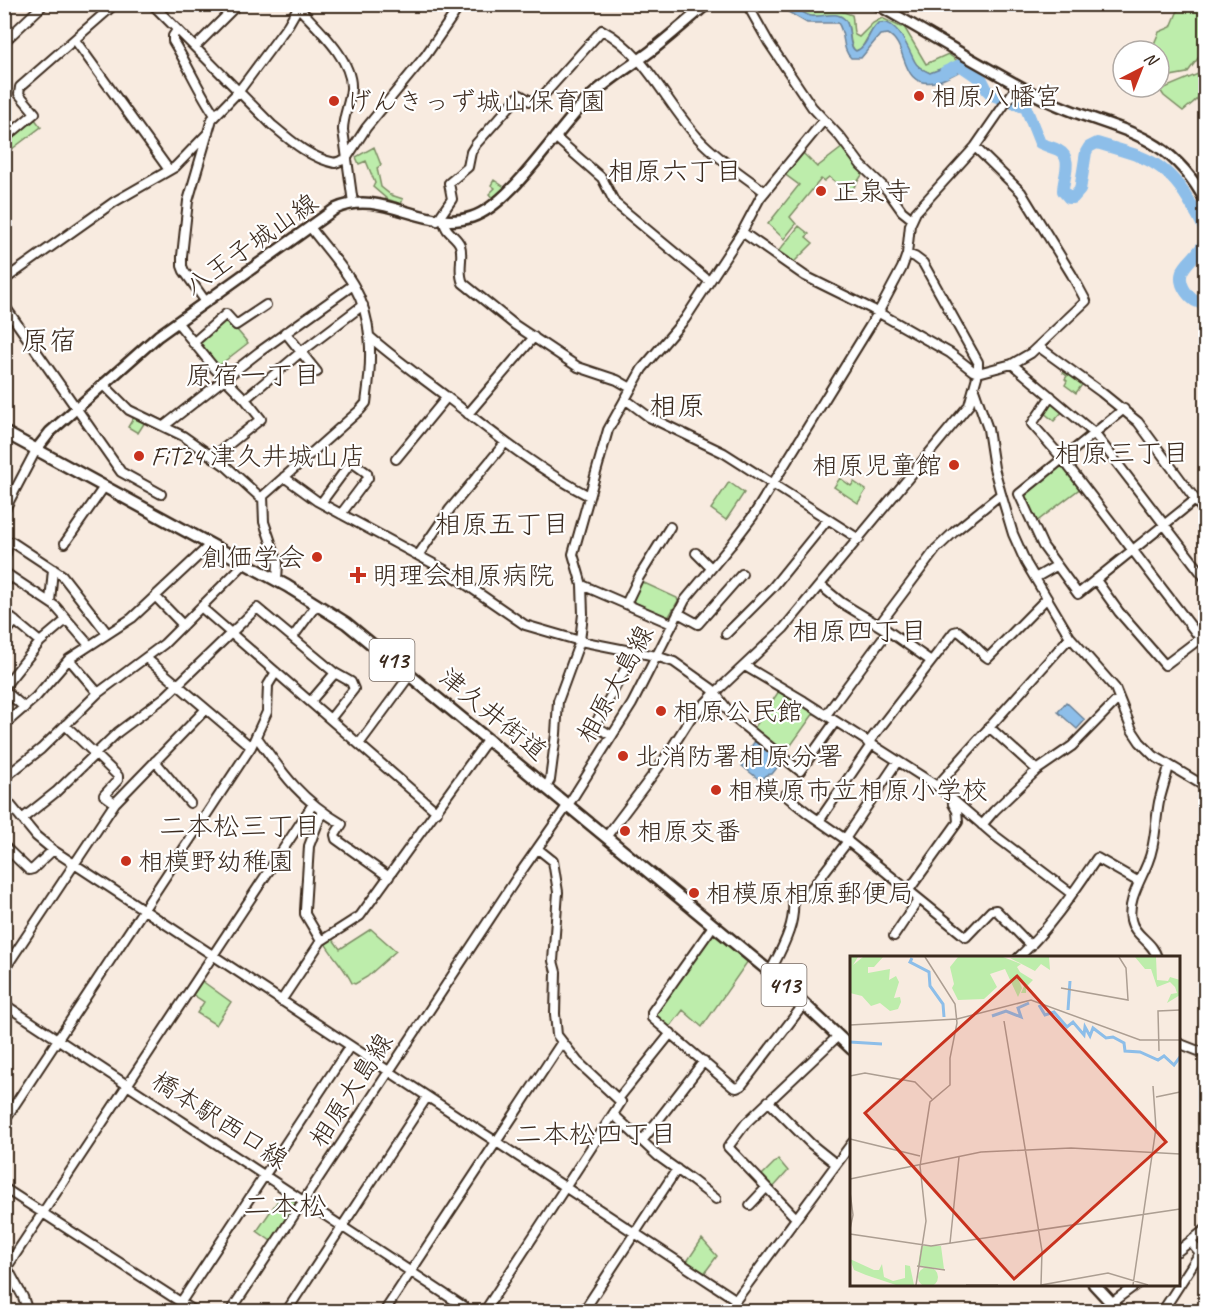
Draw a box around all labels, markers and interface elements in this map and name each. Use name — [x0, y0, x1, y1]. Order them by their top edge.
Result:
north arrow — [1111, 39, 1171, 99]
text: N — [1140, 48, 1163, 71]
place label: 相原八幡宮 — [931, 80, 1061, 113]
place label: げんきっず城山保育園 — [346, 85, 606, 118]
marker: 相原八幡宮 — [912, 89, 926, 103]
marker: げんきっず城山保育園 — [327, 94, 341, 108]
district label: 相原六丁目 — [608, 154, 743, 188]
place label: 正泉寺 — [833, 175, 911, 208]
marker: 正泉寺 — [814, 184, 828, 198]
street label: 八王子城山線 — [178, 186, 324, 302]
district label: 原宿 — [21, 323, 77, 358]
district label: 原宿一丁目 — [186, 358, 321, 392]
district label: 相原 — [649, 388, 705, 423]
district label: 相原三丁目 — [1055, 436, 1190, 470]
place label: FiT24 津久井城山店 — [151, 440, 366, 473]
marker: FiT24 津久井城山店 — [132, 449, 146, 463]
place label: 相原児童館 — [812, 449, 942, 482]
marker: 相原児童館 — [947, 458, 961, 472]
district label: 相原五丁目 — [435, 507, 570, 541]
place label: 創価学会 — [201, 541, 305, 574]
marker: 創価学会 — [310, 550, 324, 564]
place label: 明理会相原病院 — [372, 559, 554, 592]
marker: 明理会相原病院 — [349, 566, 367, 584]
district label: 相原四丁目 — [793, 614, 928, 648]
street label: 相原大島線 — [569, 619, 661, 749]
road number: 413 — [370, 639, 414, 681]
street label: 津久井街道 — [432, 660, 554, 768]
place label: 相原公民館 — [673, 695, 803, 728]
marker: 相原公民館 — [654, 704, 668, 718]
place label: 北消防署相原分署 — [635, 740, 843, 773]
marker: 北消防署相原分署 — [616, 749, 630, 763]
place label: 相模原市立相原小学校 — [728, 774, 988, 807]
marker: 相模原市立相原小学校 — [709, 783, 723, 797]
district label: 二本松三丁目 — [159, 809, 321, 843]
place label: 相原交番 — [637, 815, 741, 848]
marker: 相原交番 — [618, 824, 632, 838]
place label: 相模野幼稚園 — [138, 845, 294, 878]
marker: 相模野幼稚園 — [119, 854, 133, 868]
place label: 相模原相原郵便局 — [706, 877, 914, 910]
marker: 相模原相原郵便局 — [687, 886, 701, 900]
inset map — [850, 956, 1180, 1286]
road number: 413 — [762, 964, 806, 1006]
street label: 相原大島線 — [302, 1026, 400, 1154]
street label: 橋本駅西口線 — [146, 1064, 294, 1176]
district label: 二本松四丁目 — [515, 1117, 677, 1151]
district label: 二本松 — [243, 1188, 327, 1223]

